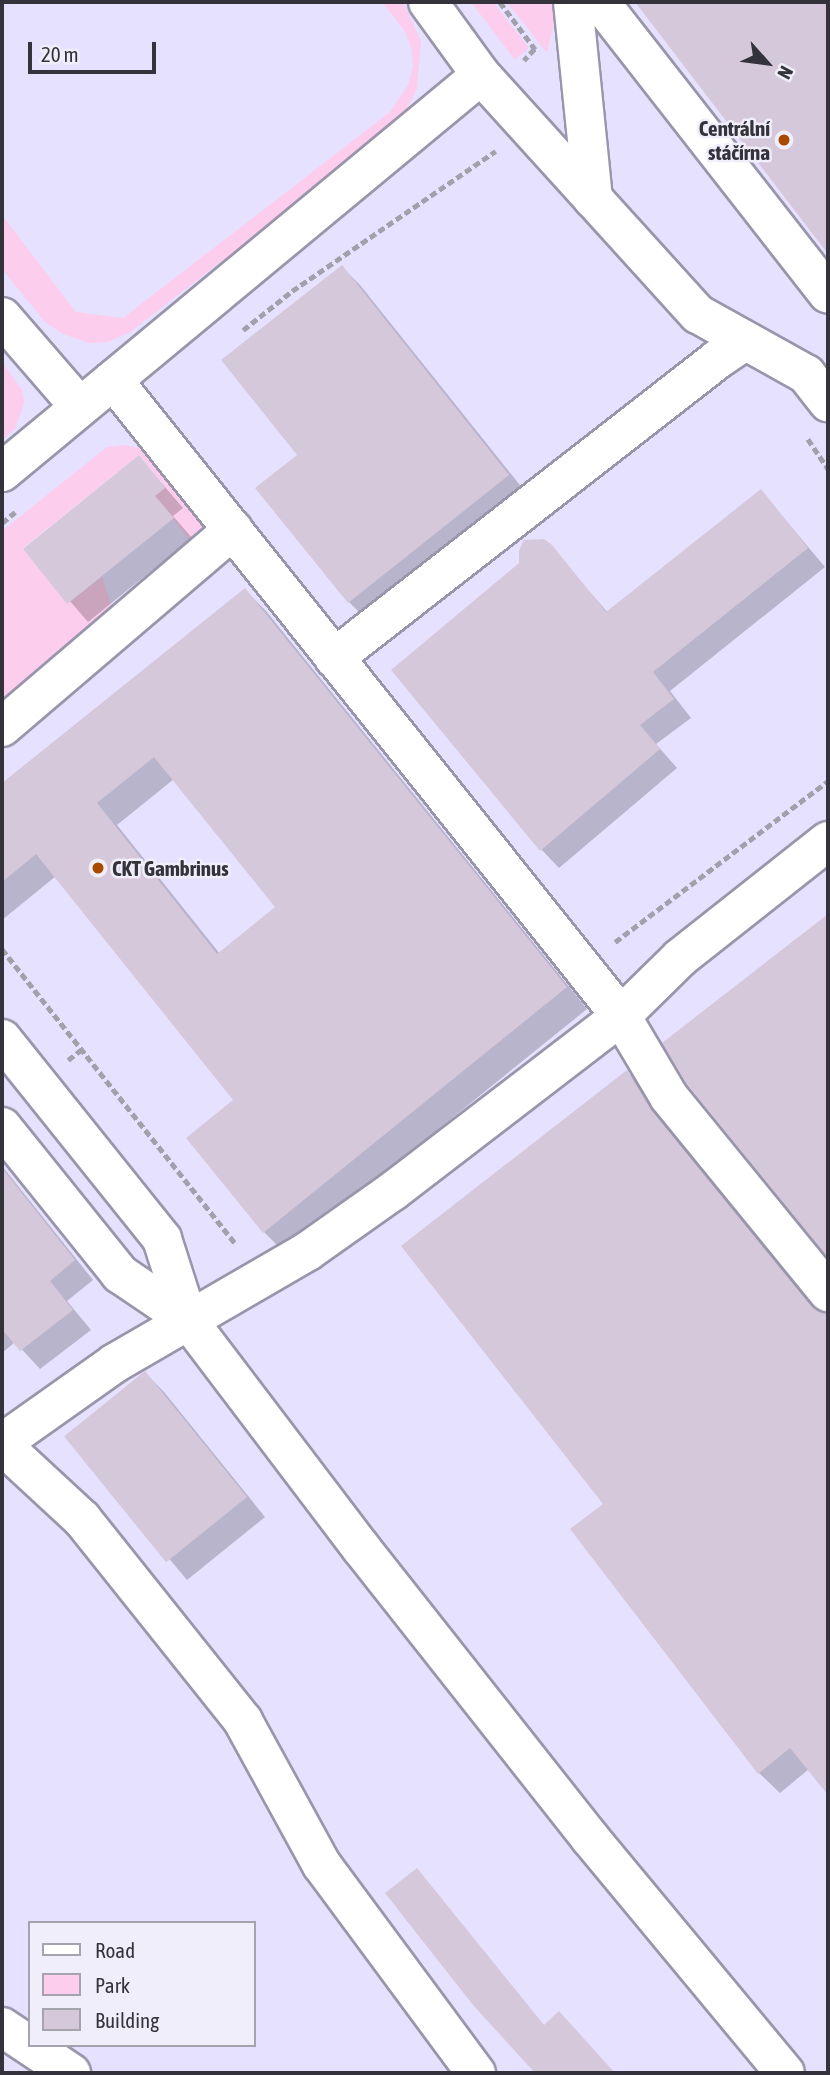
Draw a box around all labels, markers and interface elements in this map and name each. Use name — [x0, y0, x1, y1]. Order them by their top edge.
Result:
scale bar — [32, 28, 159, 72]
north arrow — [732, 28, 802, 98]
text: 20 m — [41, 42, 79, 66]
text: N — [773, 63, 798, 83]
place label: Centrální stáčírna — [699, 115, 770, 165]
marker: Centrální stáčírna — [776, 132, 792, 148]
place label: CKT Gambrinus — [112, 855, 229, 881]
marker: CKT Gambrinus — [90, 860, 106, 876]
legend — [28, 1921, 256, 2047]
text: Road — [95, 1938, 135, 1962]
text: Park — [95, 1973, 130, 1997]
text: Building — [95, 2008, 159, 2032]

